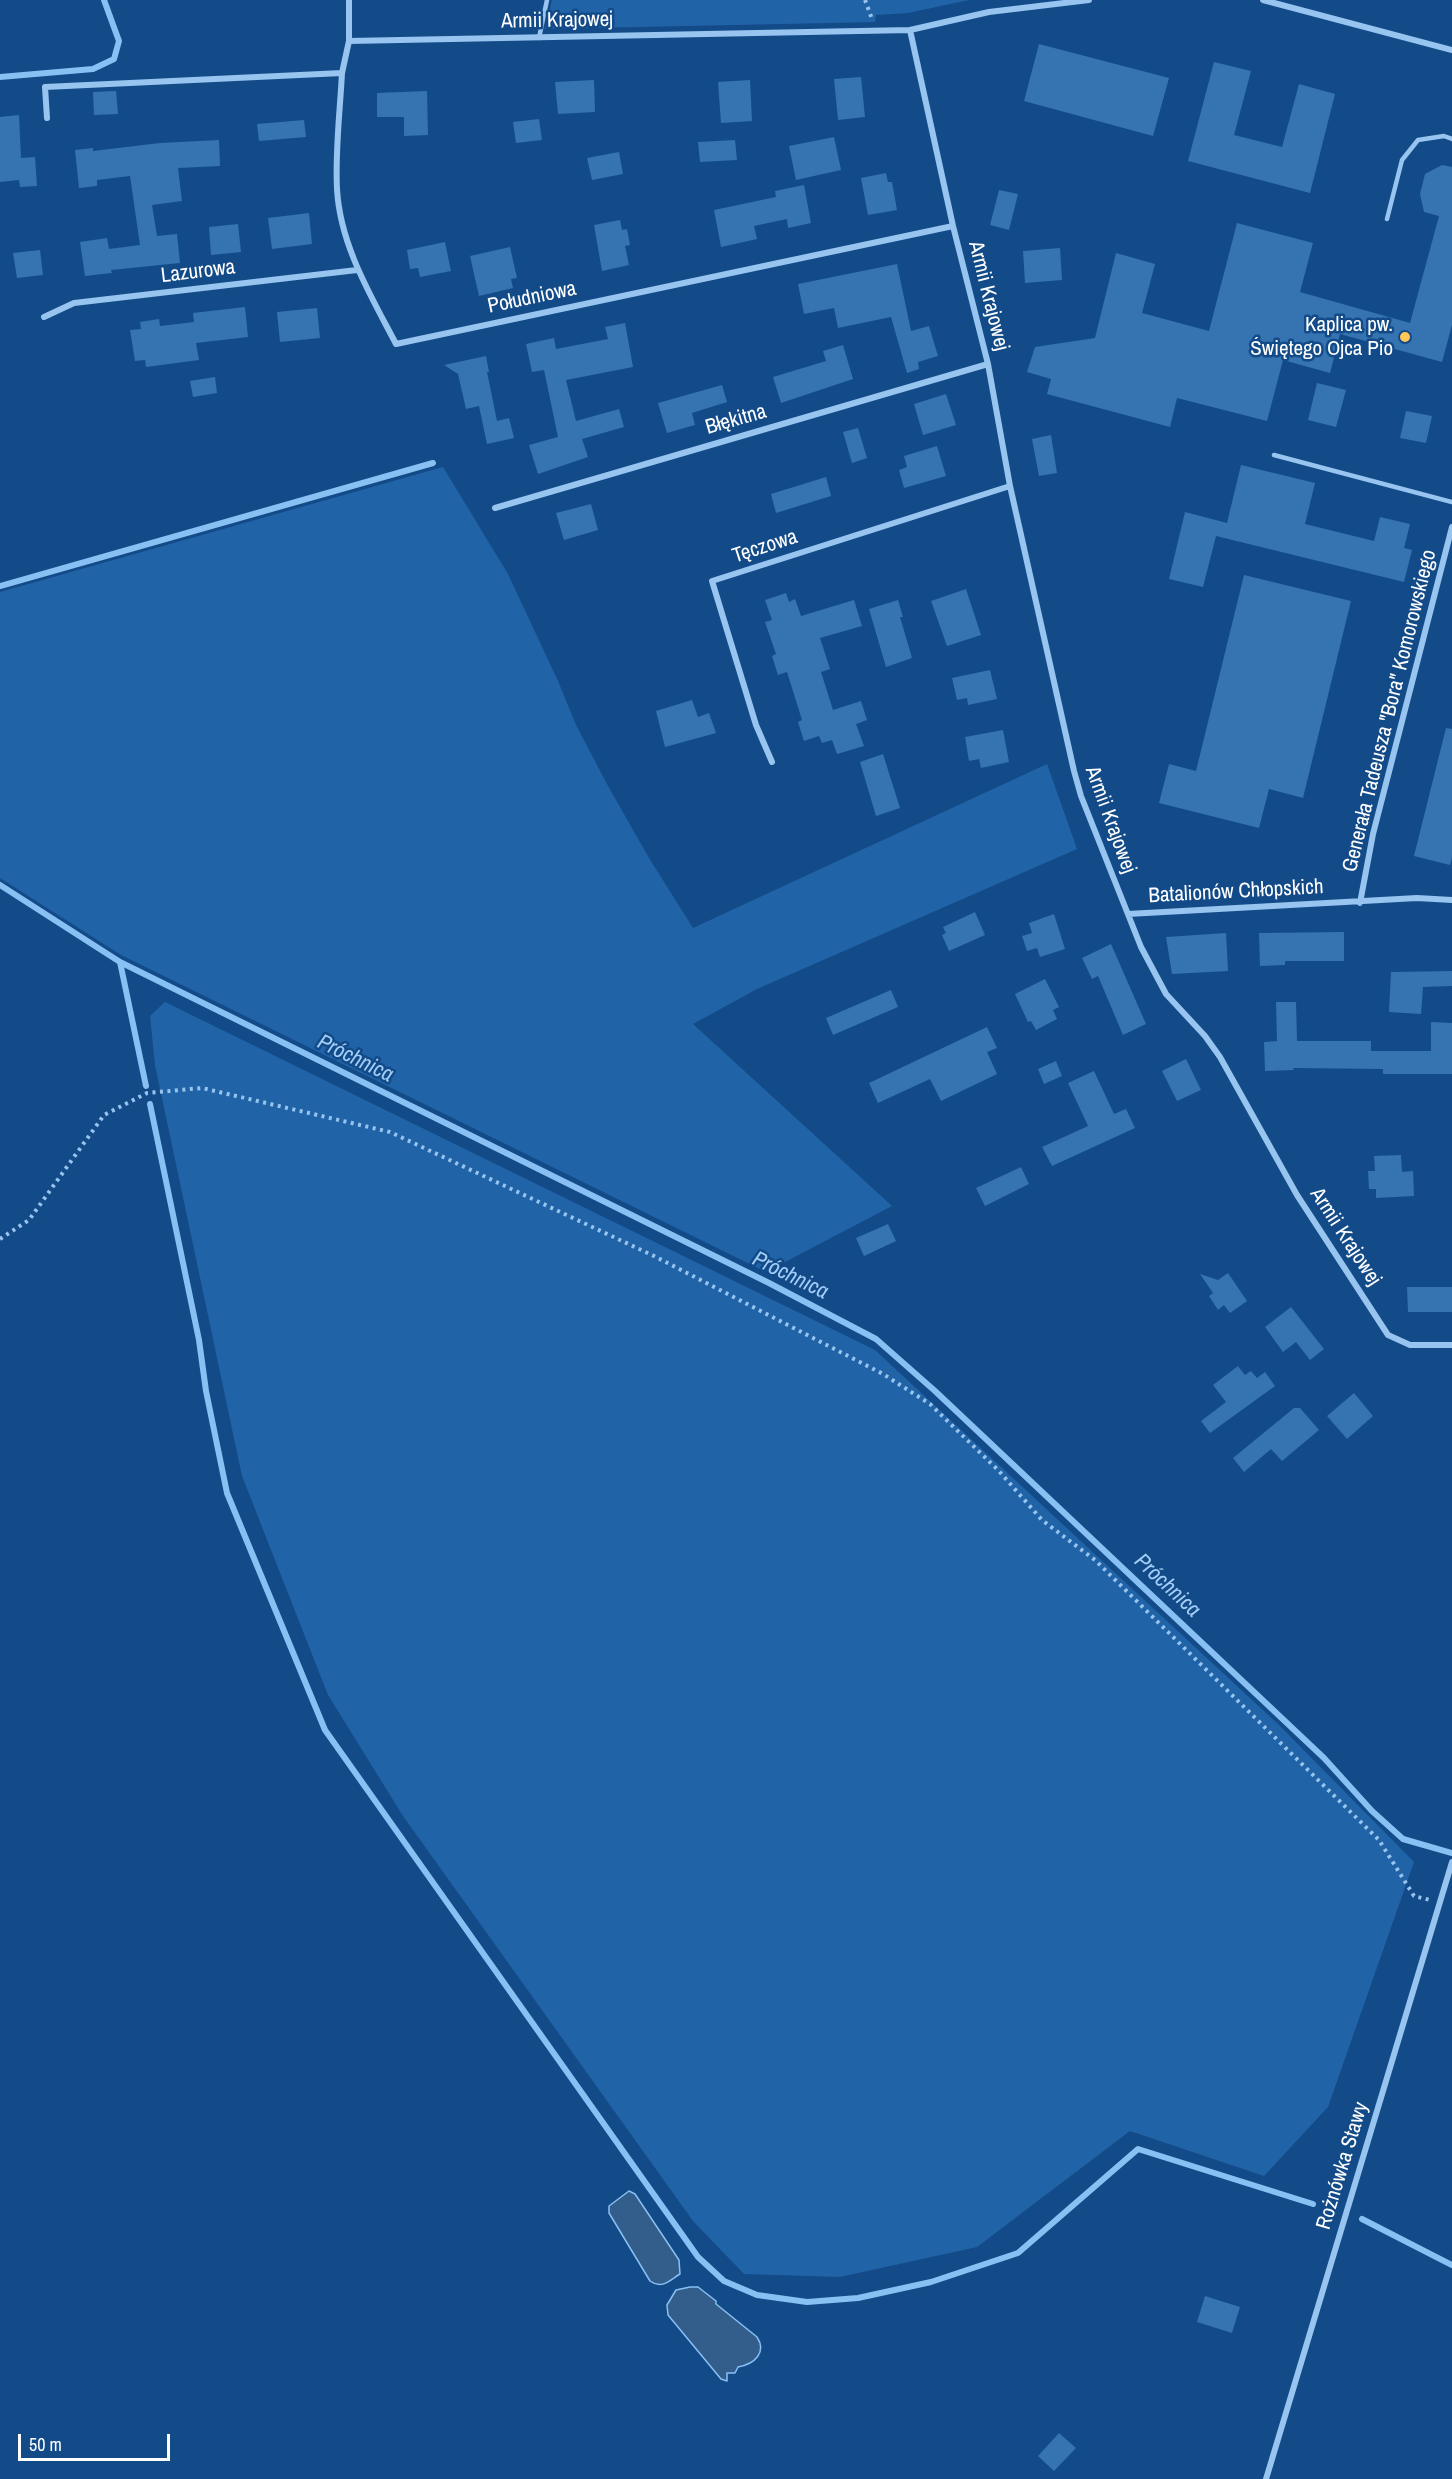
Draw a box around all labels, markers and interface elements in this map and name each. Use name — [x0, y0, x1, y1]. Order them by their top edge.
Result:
street label: Armii Krajowej — [501, 7, 613, 35]
street label: Armii Krajowej — [962, 239, 1014, 353]
street label: Lazurowa — [159, 255, 237, 289]
street label: Południowa — [485, 276, 579, 320]
place label: Kaplica pw. Świętego Ojca Pio — [1250, 312, 1393, 362]
marker: Kaplica pw. Świętego Ojca Pio — [1398, 330, 1412, 344]
street label: Błękitna — [703, 399, 769, 441]
street label: Tęczowa — [729, 525, 801, 569]
street label: Generała Tadeusza "Bora" Komorowskiego — [1338, 547, 1442, 875]
street label: Armii Krajowej — [1079, 763, 1141, 877]
street label: Batalionów Chłopskich — [1148, 875, 1324, 909]
water label: Próchnica — [313, 1029, 397, 1089]
street label: Armii Krajowej — [1304, 1183, 1386, 1291]
water label: Próchnica — [748, 1246, 832, 1306]
water label: Próchnica — [1128, 1549, 1206, 1623]
street label: Rożnówka Stawy — [1312, 2099, 1374, 2233]
scale bar — [21, 2422, 172, 2460]
text: 50 m — [29, 2432, 62, 2457]

